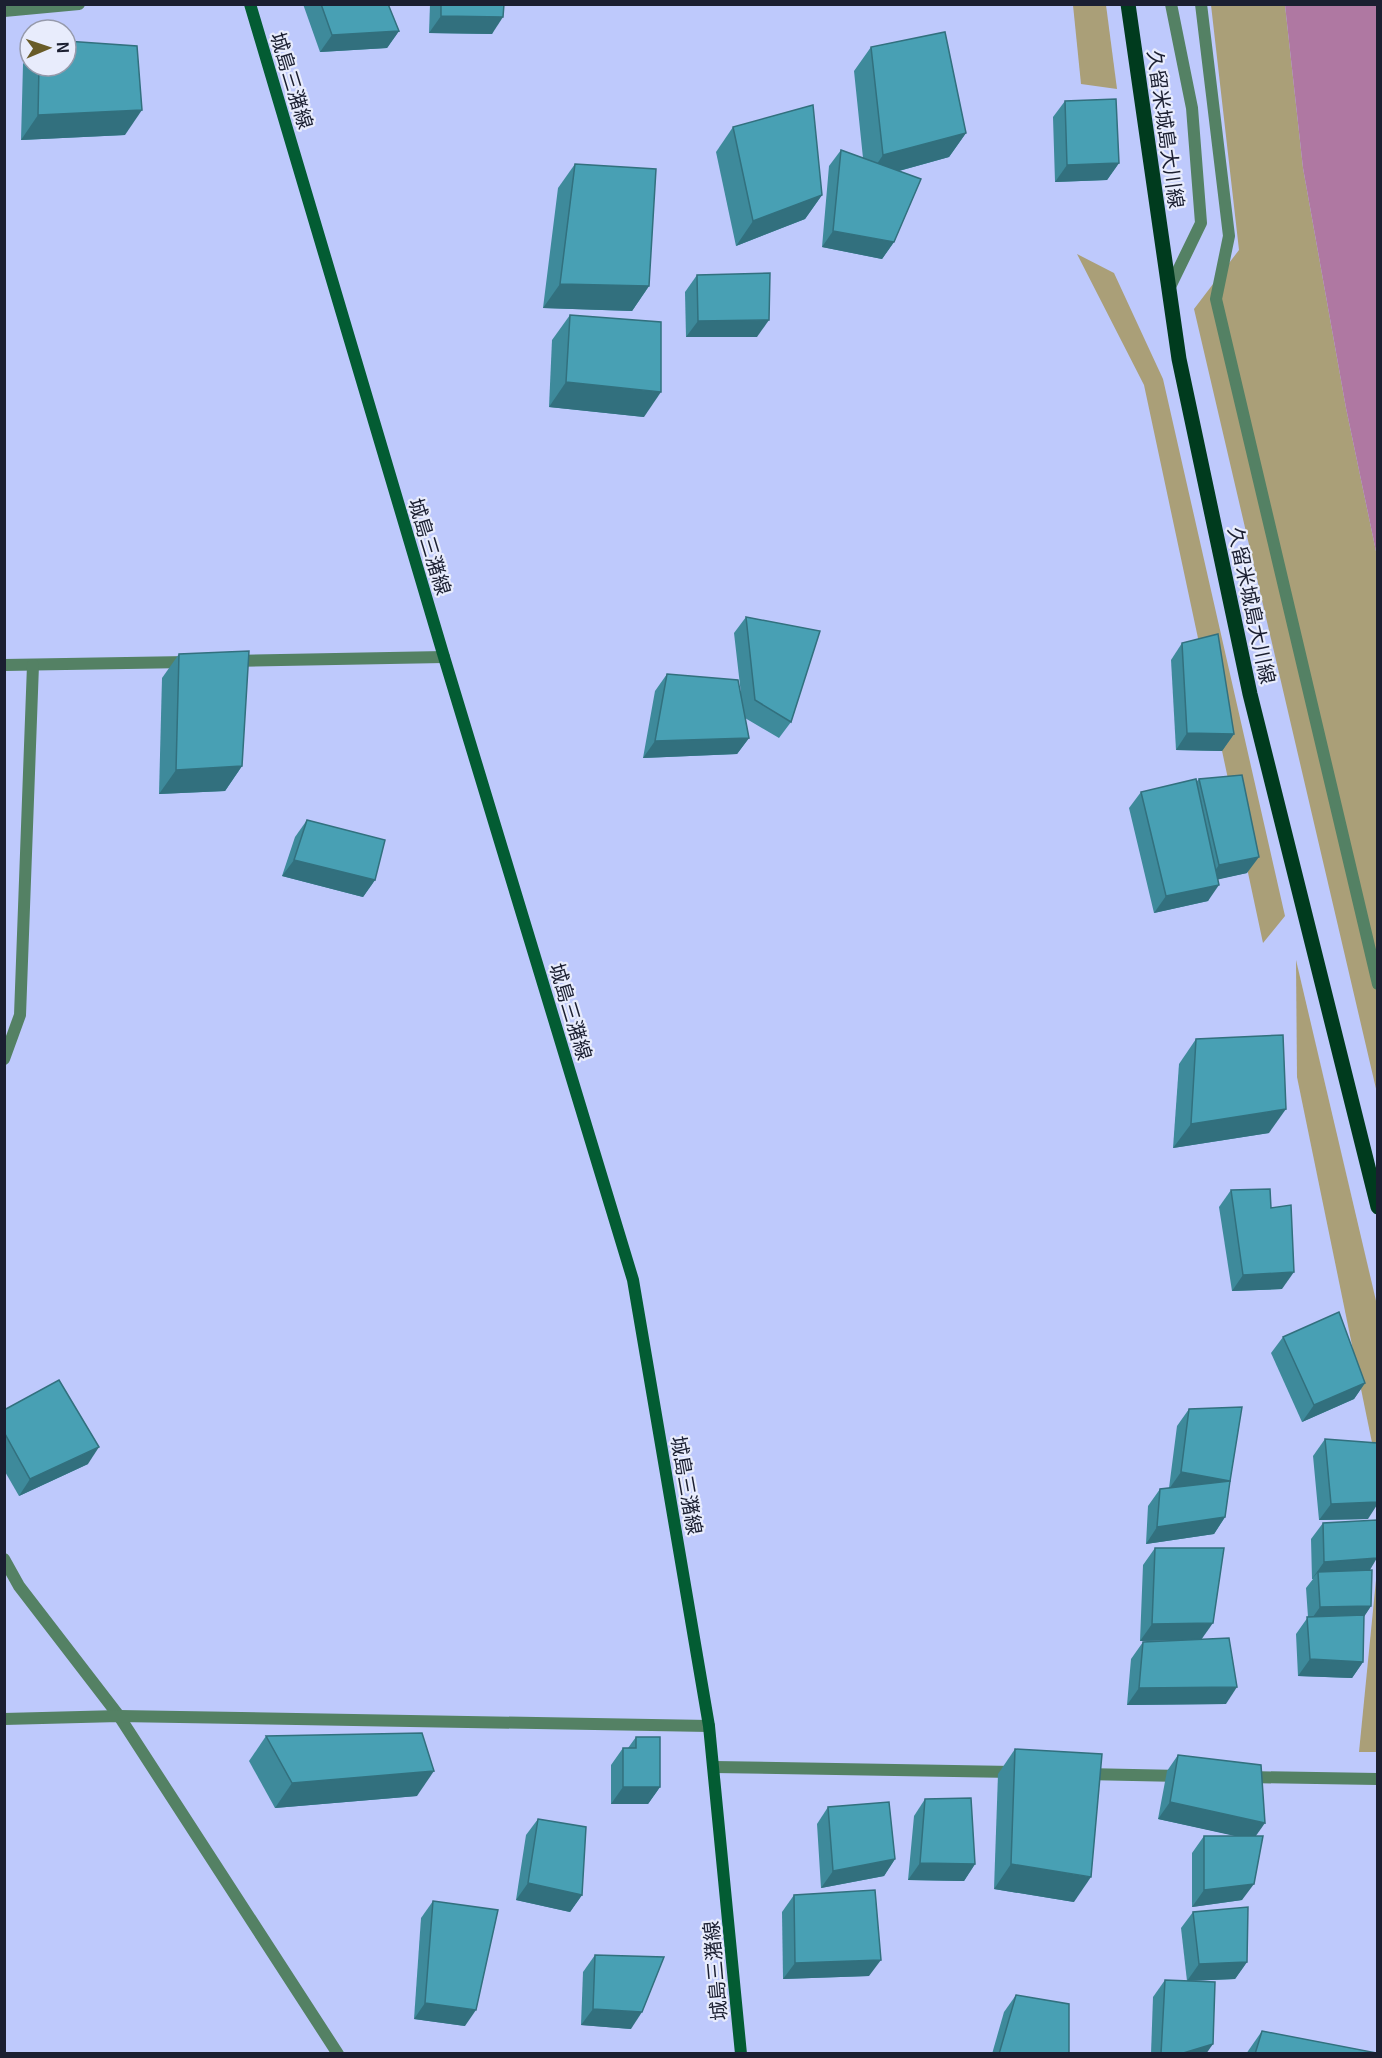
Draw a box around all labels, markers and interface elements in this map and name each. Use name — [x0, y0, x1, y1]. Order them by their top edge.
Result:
north arrow — [18, 18, 78, 78]
street label: 城島三潴線 — [265, 28, 321, 132]
text: N — [52, 41, 76, 54]
street label: 久留米城島大川線 — [1142, 48, 1192, 210]
street label: 城島三潴線 — [403, 494, 459, 598]
street label: 久留米城島大川線 — [1222, 524, 1284, 686]
street label: 城島三潴線 — [544, 959, 600, 1063]
street label: 城島三潴線 — [665, 1433, 711, 1537]
street label: 城島三潴線 — [695, 1920, 733, 2022]

